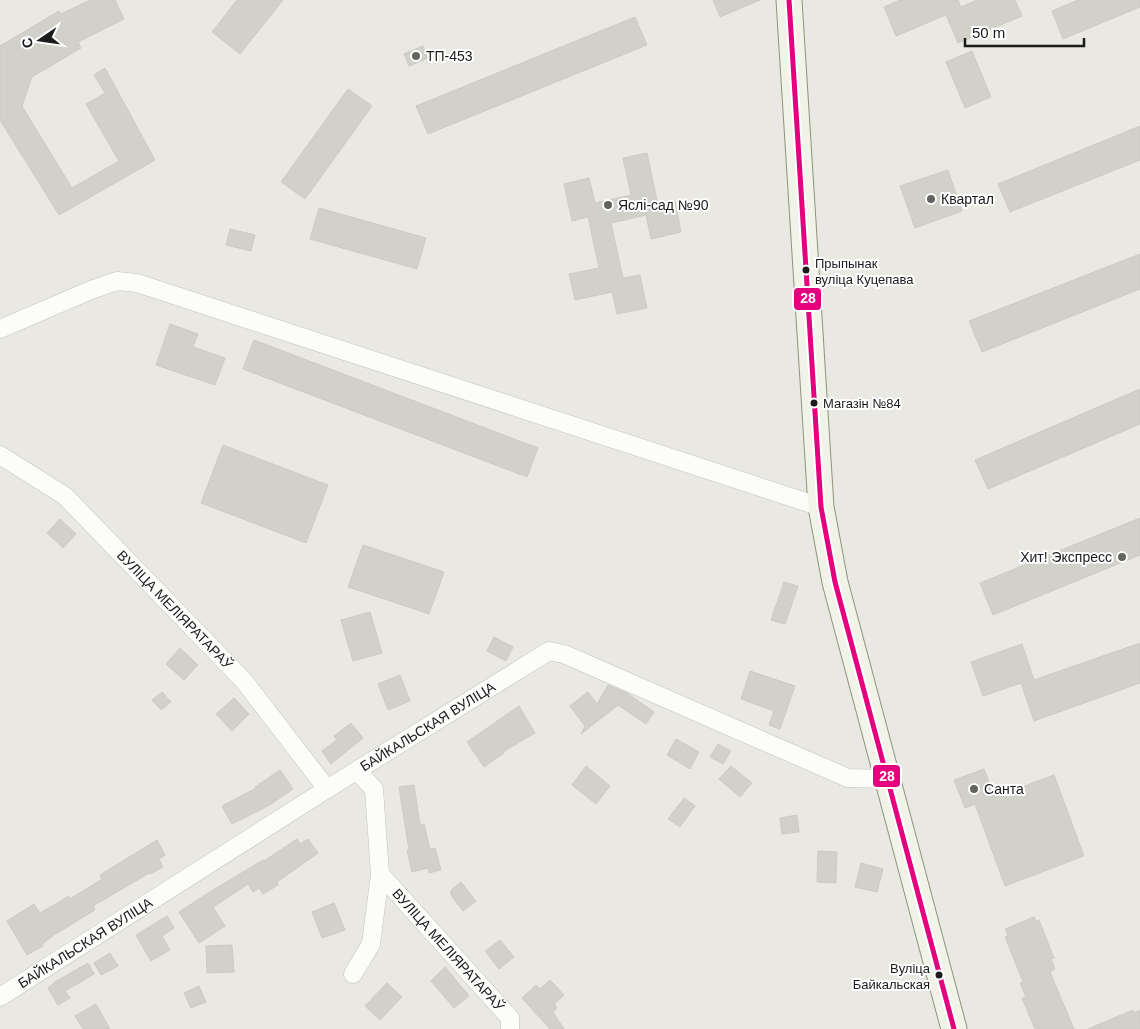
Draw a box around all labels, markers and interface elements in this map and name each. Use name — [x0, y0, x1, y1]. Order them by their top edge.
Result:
north arrow — [15, 15, 65, 65]
scale bar — [965, 15, 1084, 47]
text: 50 m — [972, 24, 1005, 41]
text: С — [18, 36, 36, 50]
place label: ТП-453 — [426, 48, 473, 64]
marker: ТП-453 — [410, 50, 422, 62]
place label: Квартал — [941, 191, 994, 207]
marker: Квартал — [925, 193, 937, 205]
place label: Яслі-сад №90 — [618, 197, 709, 213]
marker: Яслі-сад №90 — [602, 199, 614, 211]
place label: Прыпынак вуліца Куцепава — [815, 256, 914, 287]
marker: Прыпынак вуліца Куцепава — [801, 265, 811, 275]
line badge: 28 — [793, 287, 822, 311]
text: 28 — [800, 290, 816, 306]
place label: Магазін №84 — [823, 396, 901, 411]
marker: Магазін №84 — [809, 398, 819, 408]
street label: ВУЛІЦА МЕЛІЯРАТАРАЎ — [114, 547, 237, 672]
place label: Хит! Экспресс — [1020, 549, 1112, 565]
marker: Хит! Экспресс — [1116, 551, 1128, 563]
street label: БАЙКАЛЬСКАЯ ВУЛІЦА — [357, 678, 499, 774]
line badge: 28 — [872, 764, 901, 788]
text: 28 — [879, 768, 895, 784]
place label: Санта — [984, 781, 1024, 797]
marker: Санта — [968, 783, 980, 795]
street label: ВУЛІЦА МЕЛІЯРАТАРАЎ — [389, 885, 508, 1014]
street label: БАЙКАЛЬСКАЯ ВУЛІЦА — [15, 894, 156, 991]
place label: Вуліца Байкальская — [853, 961, 931, 992]
marker: Вуліца Байкальская — [934, 970, 944, 980]

